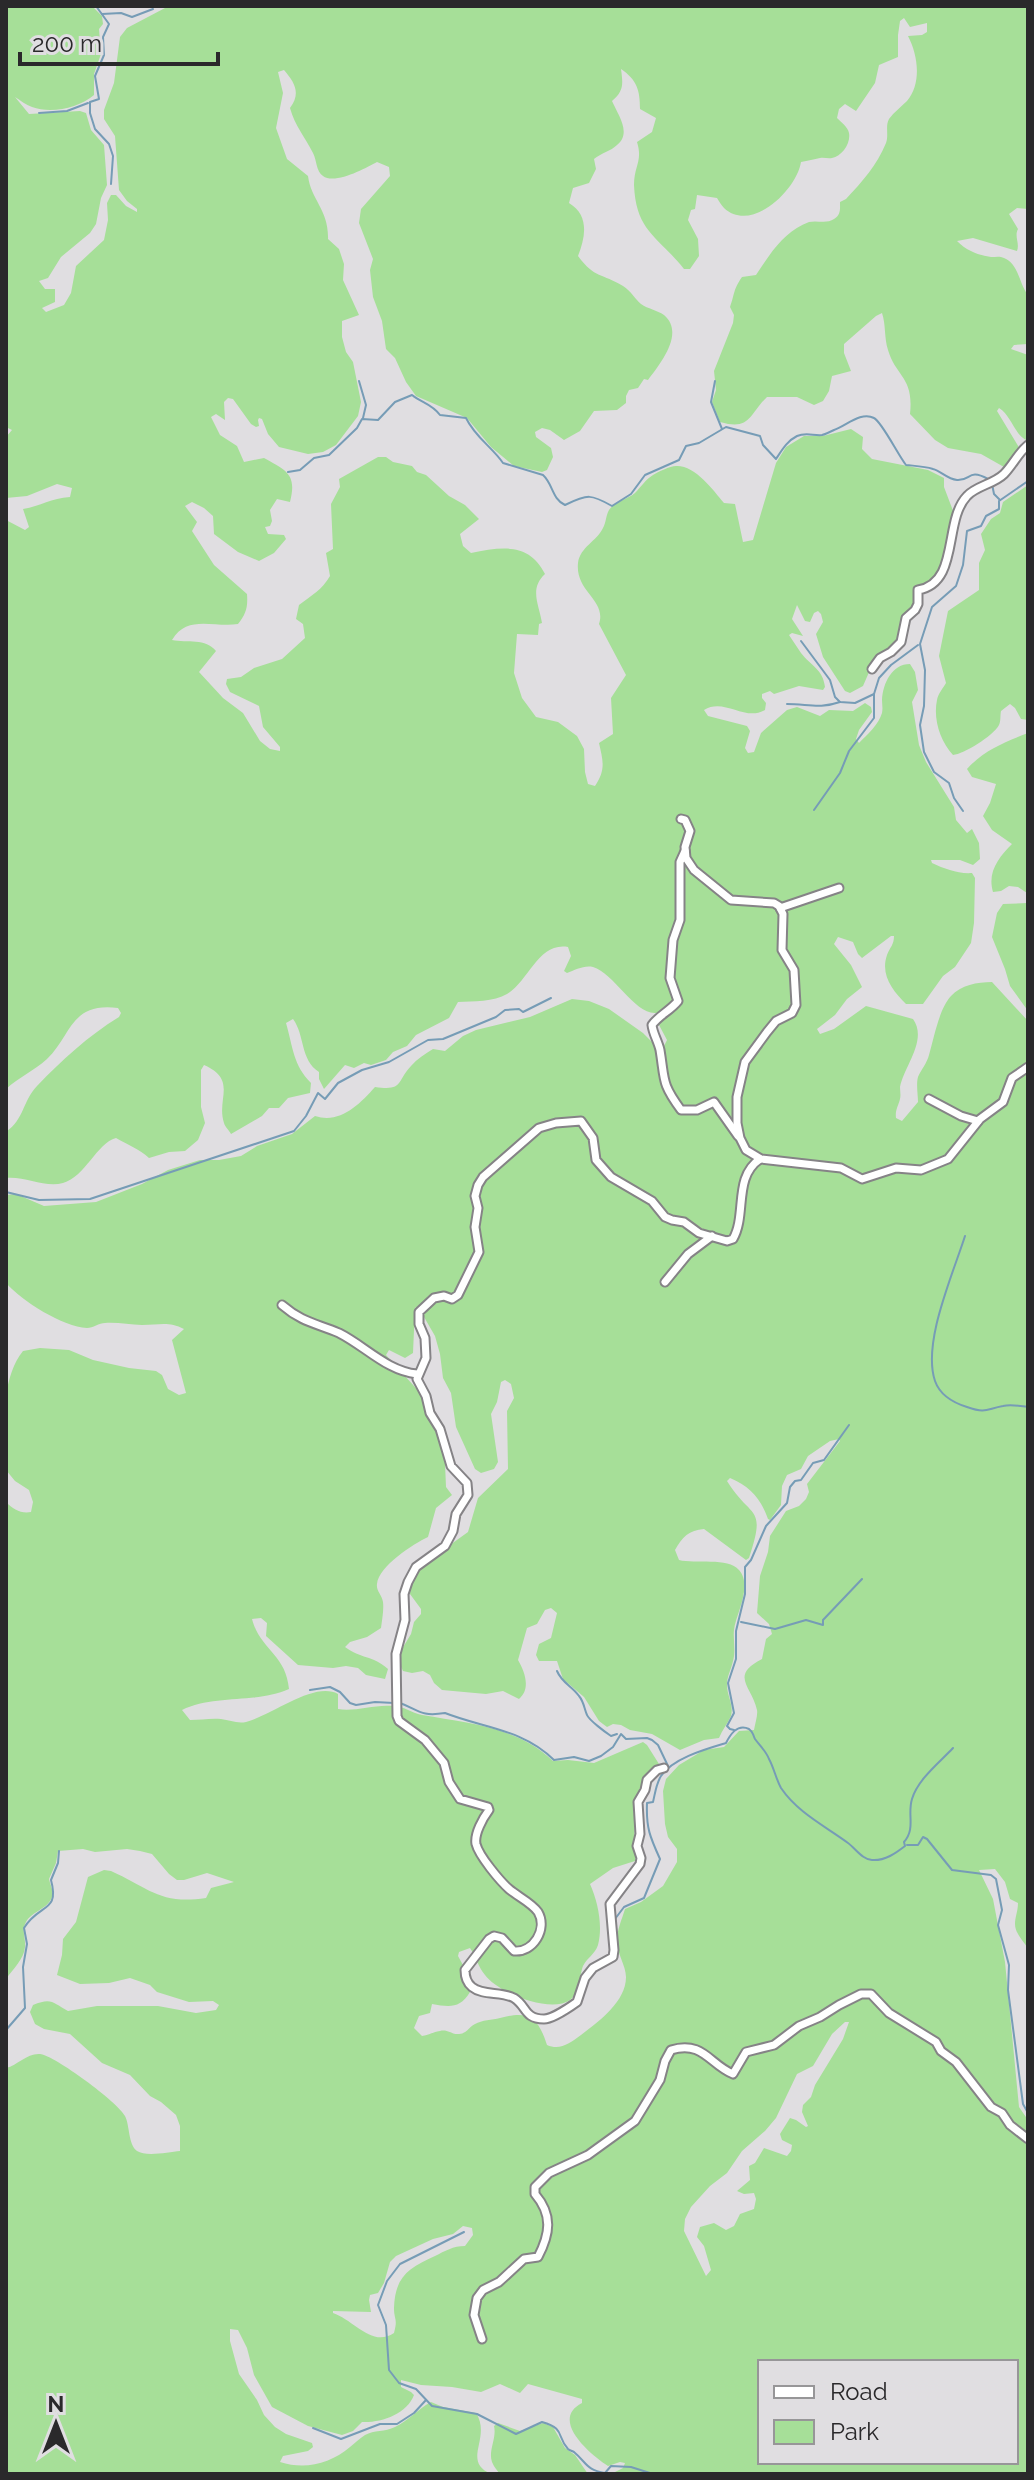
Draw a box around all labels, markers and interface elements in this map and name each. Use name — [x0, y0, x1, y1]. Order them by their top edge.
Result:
scale bar — [20, 16, 218, 66]
text: 200 m — [32, 29, 102, 58]
legend — [758, 2360, 1018, 2464]
text: Road — [830, 2377, 888, 2406]
north arrow — [16, 2384, 96, 2464]
text: N — [48, 2391, 64, 2417]
text: Park — [830, 2417, 879, 2446]

